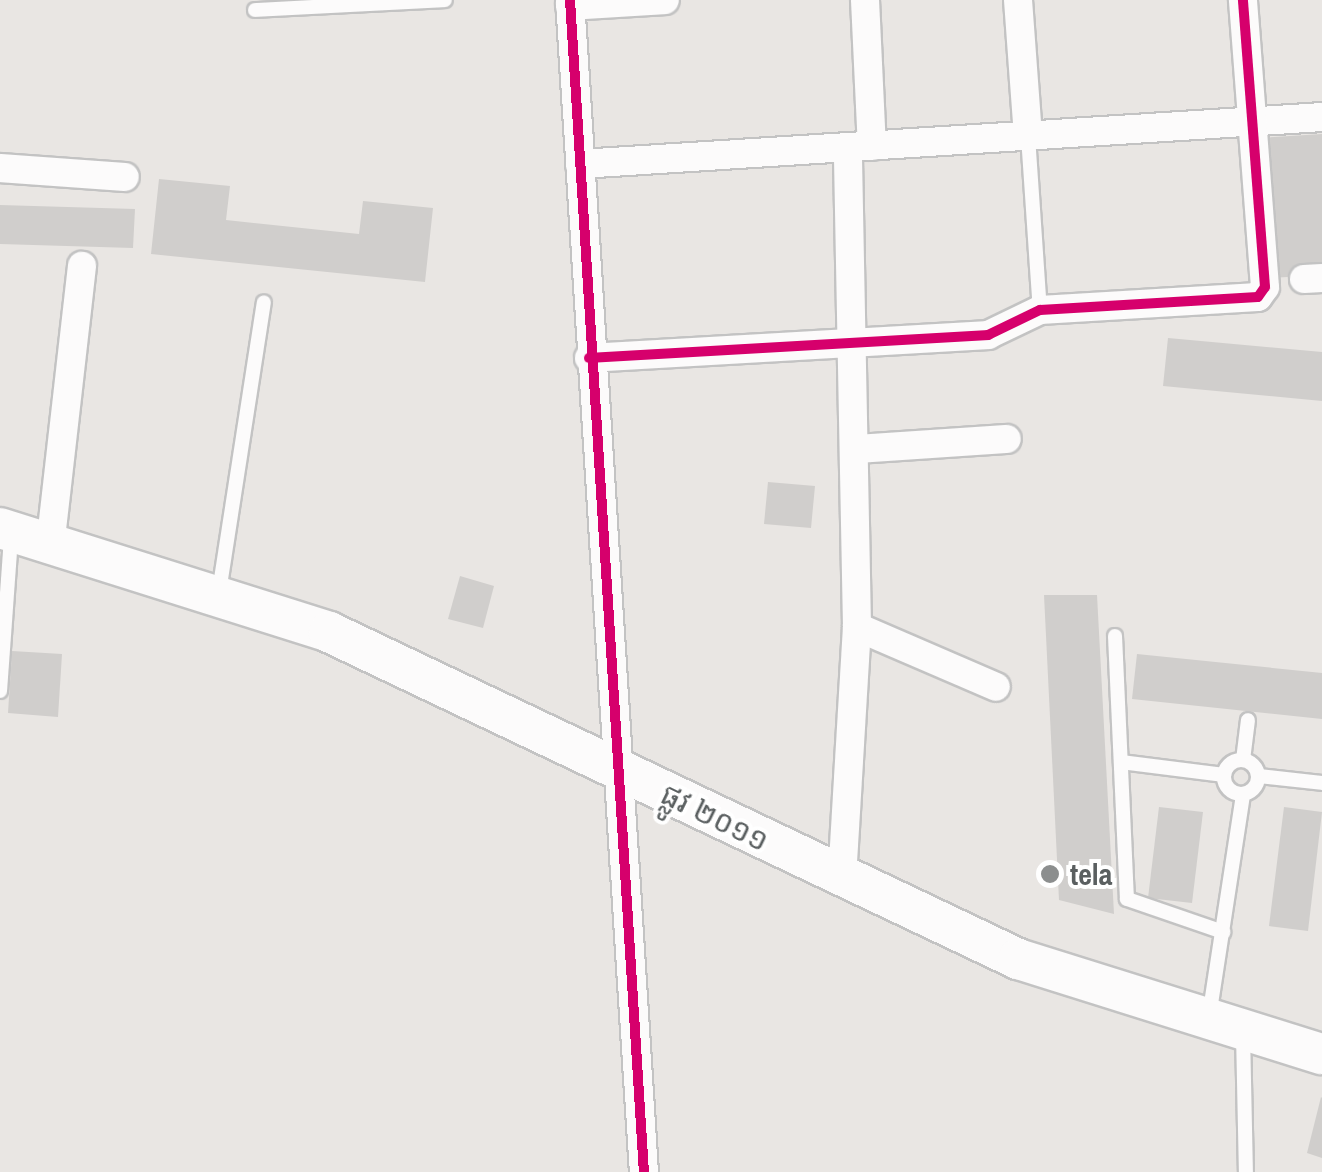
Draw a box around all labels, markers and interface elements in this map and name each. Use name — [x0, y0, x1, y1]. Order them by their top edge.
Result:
street label: ផ្លូវ ២០១១ — [655, 776, 775, 858]
place label: tela — [1070, 856, 1112, 892]
marker: tela — [1039, 863, 1061, 885]

